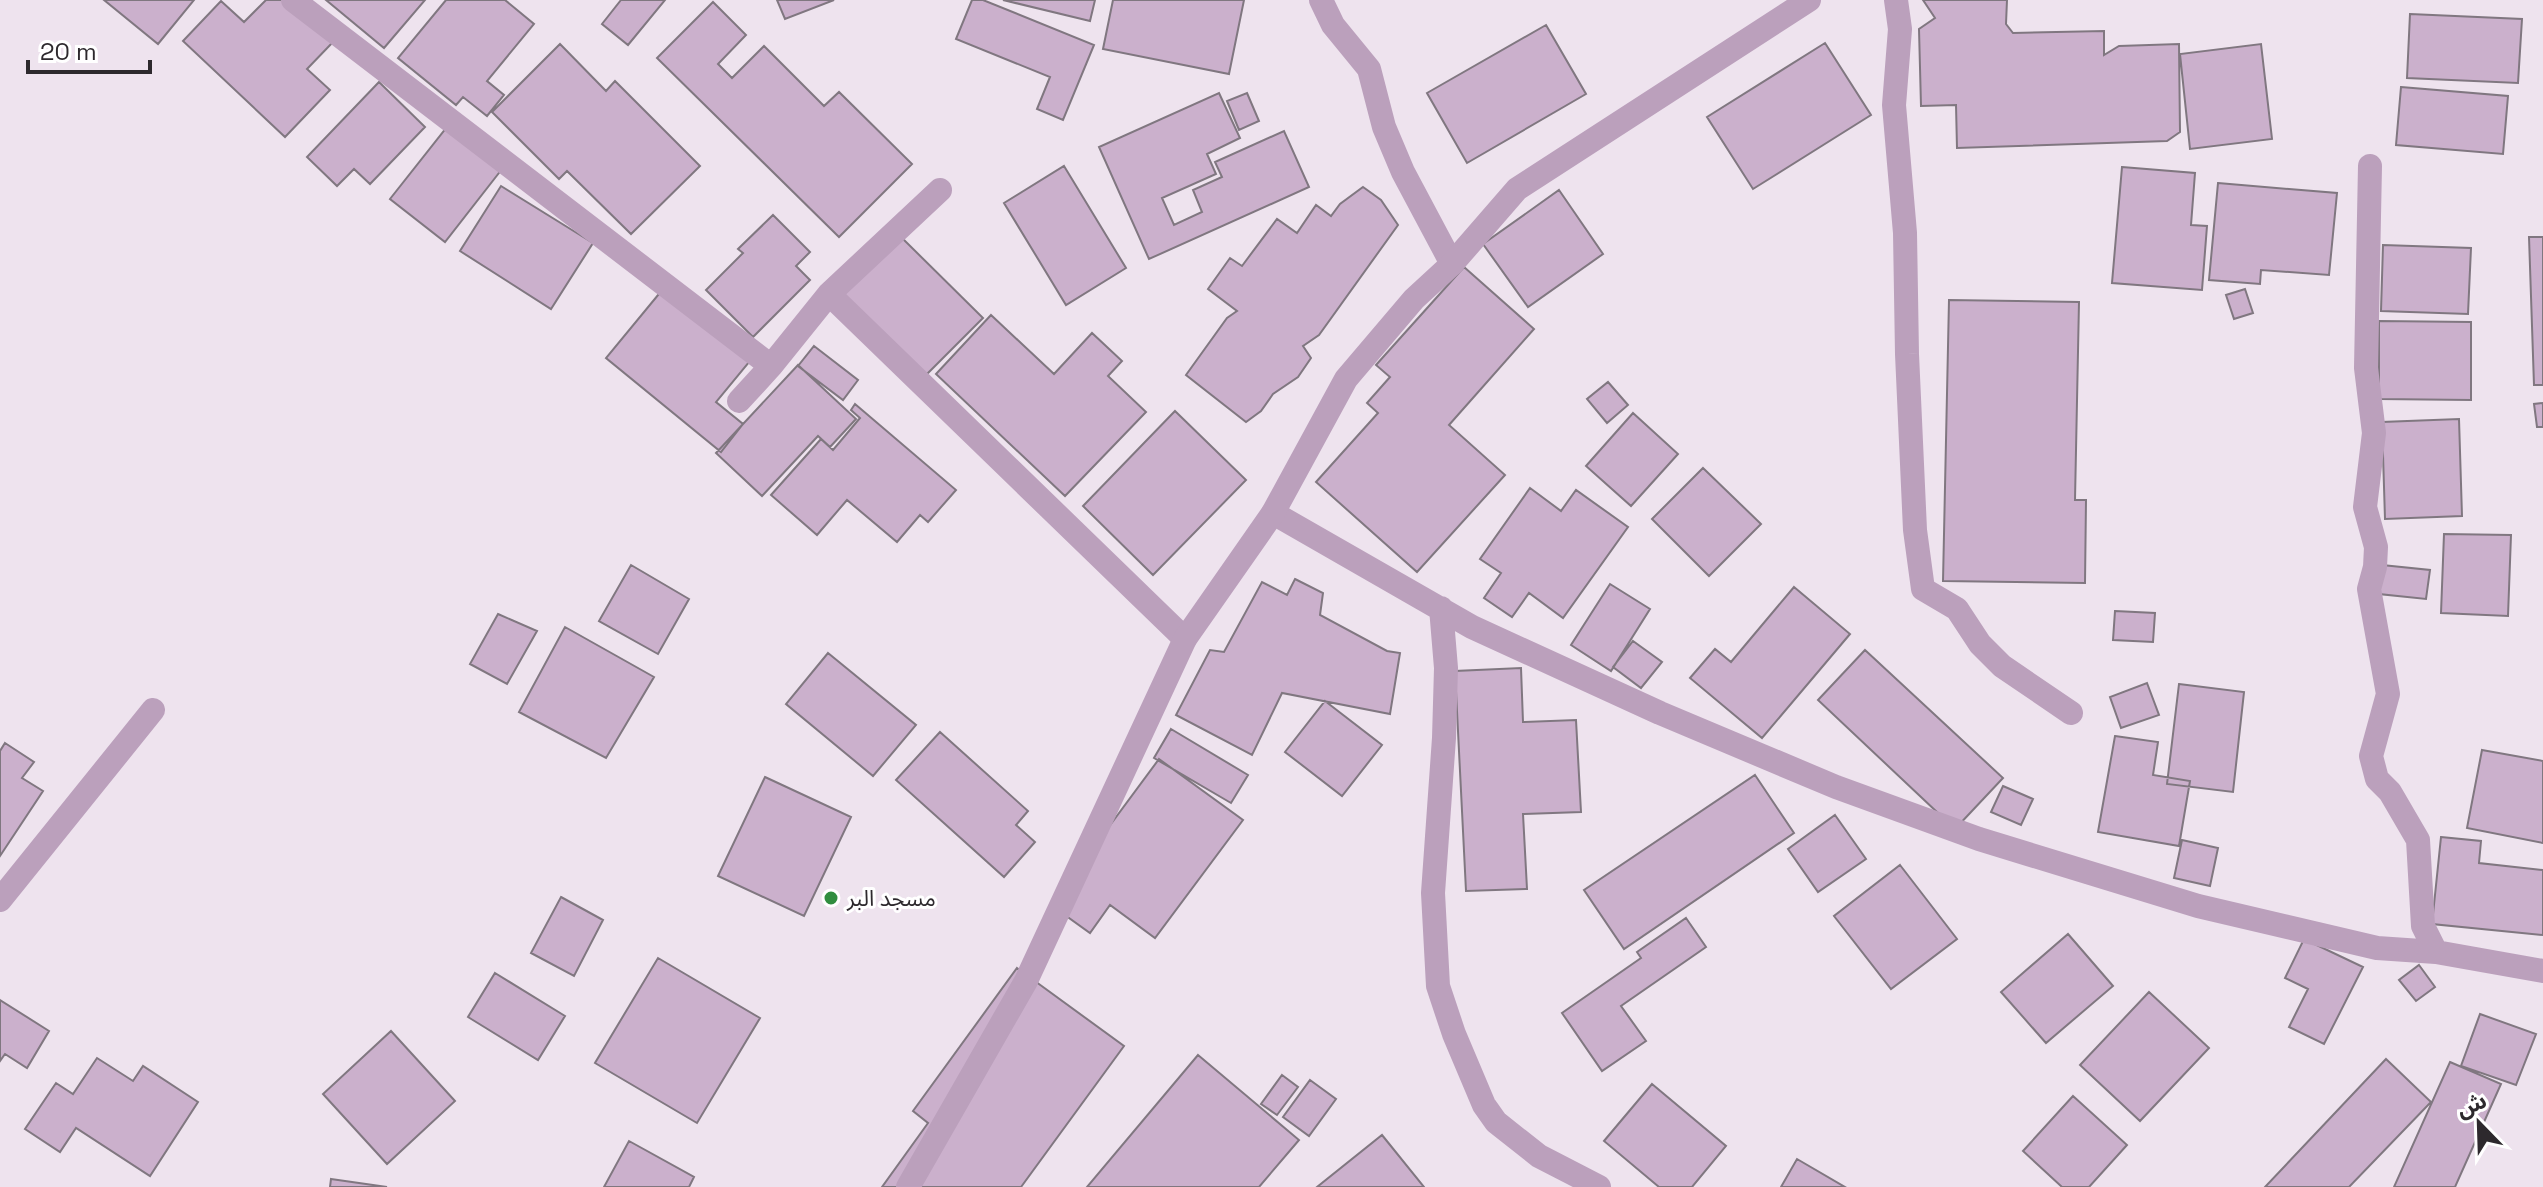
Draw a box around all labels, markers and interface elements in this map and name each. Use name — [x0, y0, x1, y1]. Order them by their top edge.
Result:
scale bar — [28, 24, 150, 74]
text: 20 m — [40, 36, 97, 67]
place label: مسجد البر — [846, 884, 936, 912]
marker: مسجد البر — [822, 889, 840, 907]
north arrow — [2439, 1083, 2519, 1163]
text: ش — [2452, 1086, 2491, 1123]

